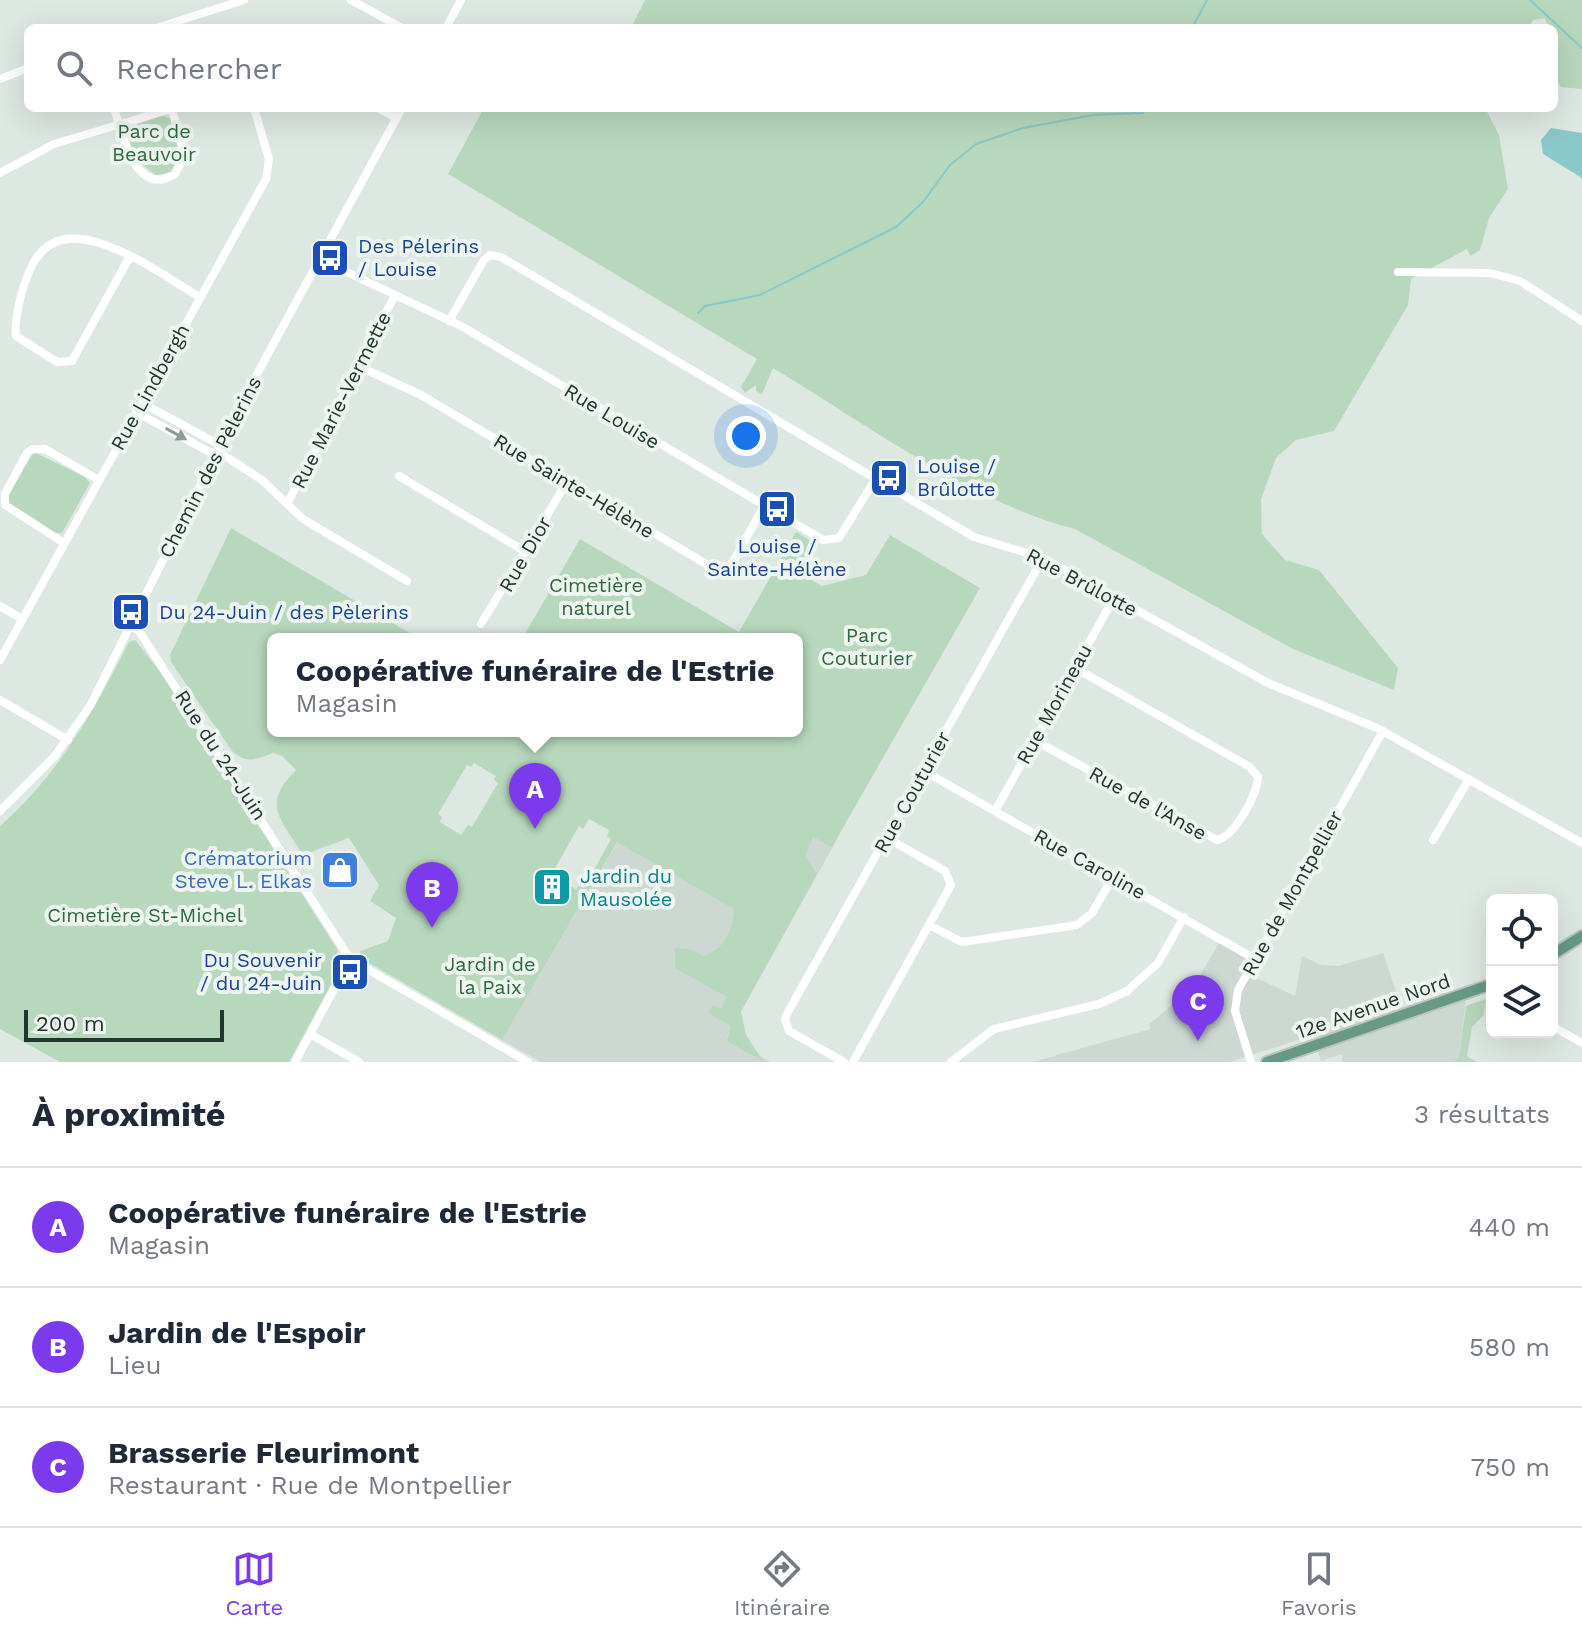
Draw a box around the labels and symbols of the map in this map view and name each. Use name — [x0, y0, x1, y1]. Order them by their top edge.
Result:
park label: Parc de Beauvoir — [112, 119, 196, 166]
place label: Des Pélerins / Louise — [358, 234, 479, 281]
bus stop icon: Des Pélerins / Louise — [309, 237, 351, 279]
street label: Rue Marie-Vermette — [286, 308, 396, 492]
street label: Rue Lindbergh — [105, 320, 195, 454]
street label: Chemin des Pèlerins — [154, 372, 266, 562]
street label: Rue Louise — [560, 378, 664, 454]
your location — [726, 416, 766, 456]
one-way arrow — [164, 427, 187, 440]
street label: Rue Sainte-Hélène — [489, 429, 659, 543]
place label: Louise / Brûlotte — [917, 454, 996, 501]
bus stop icon: Louise / Brûlotte — [868, 457, 910, 499]
bus stop icon: Louise / Sainte-Hélène — [756, 488, 798, 530]
street label: Rue Dior — [494, 512, 556, 596]
place label: Louise / Sainte-Hélène — [707, 534, 847, 581]
street label: Rue Brûlotte — [1022, 543, 1142, 621]
park label: Cimetière naturel — [549, 573, 643, 620]
bus stop icon: Du 24-Juin / des Pèlerins — [110, 591, 152, 633]
place label: Du 24-Juin / des Pèlerins — [159, 600, 409, 624]
park label: Parc Couturier — [821, 623, 913, 670]
street label: Rue Morineau — [1011, 640, 1097, 768]
street label: Rue du 24-Juin — [170, 686, 272, 824]
street label: Rue Couturier — [869, 727, 955, 857]
street label: Rue de l'Anse — [1085, 761, 1211, 845]
pin: A — [509, 763, 561, 829]
street label: Rue de Montpellier — [1237, 806, 1347, 980]
street label: Rue Caroline — [1030, 823, 1150, 905]
place label: Crématorium Steve L. Elkas — [175, 846, 312, 893]
shop icon: Crématorium Steve L. Elkas — [319, 849, 361, 891]
pin: B — [406, 862, 458, 928]
place label: Jardin du Mausolée — [580, 864, 672, 911]
building icon: Jardin du Mausolée — [531, 866, 573, 908]
park label: Cimetière St-Michel — [47, 903, 243, 927]
place label: Du Souvenir / du 24-Juin — [200, 948, 322, 995]
bus stop icon: Du Souvenir / du 24-Juin — [329, 951, 371, 993]
park label: Jardin de la Paix — [444, 952, 536, 999]
street label: 12e Avenue Nord — [1293, 968, 1453, 1044]
pin: C — [1172, 975, 1224, 1041]
scale bar — [24, 1006, 224, 1042]

